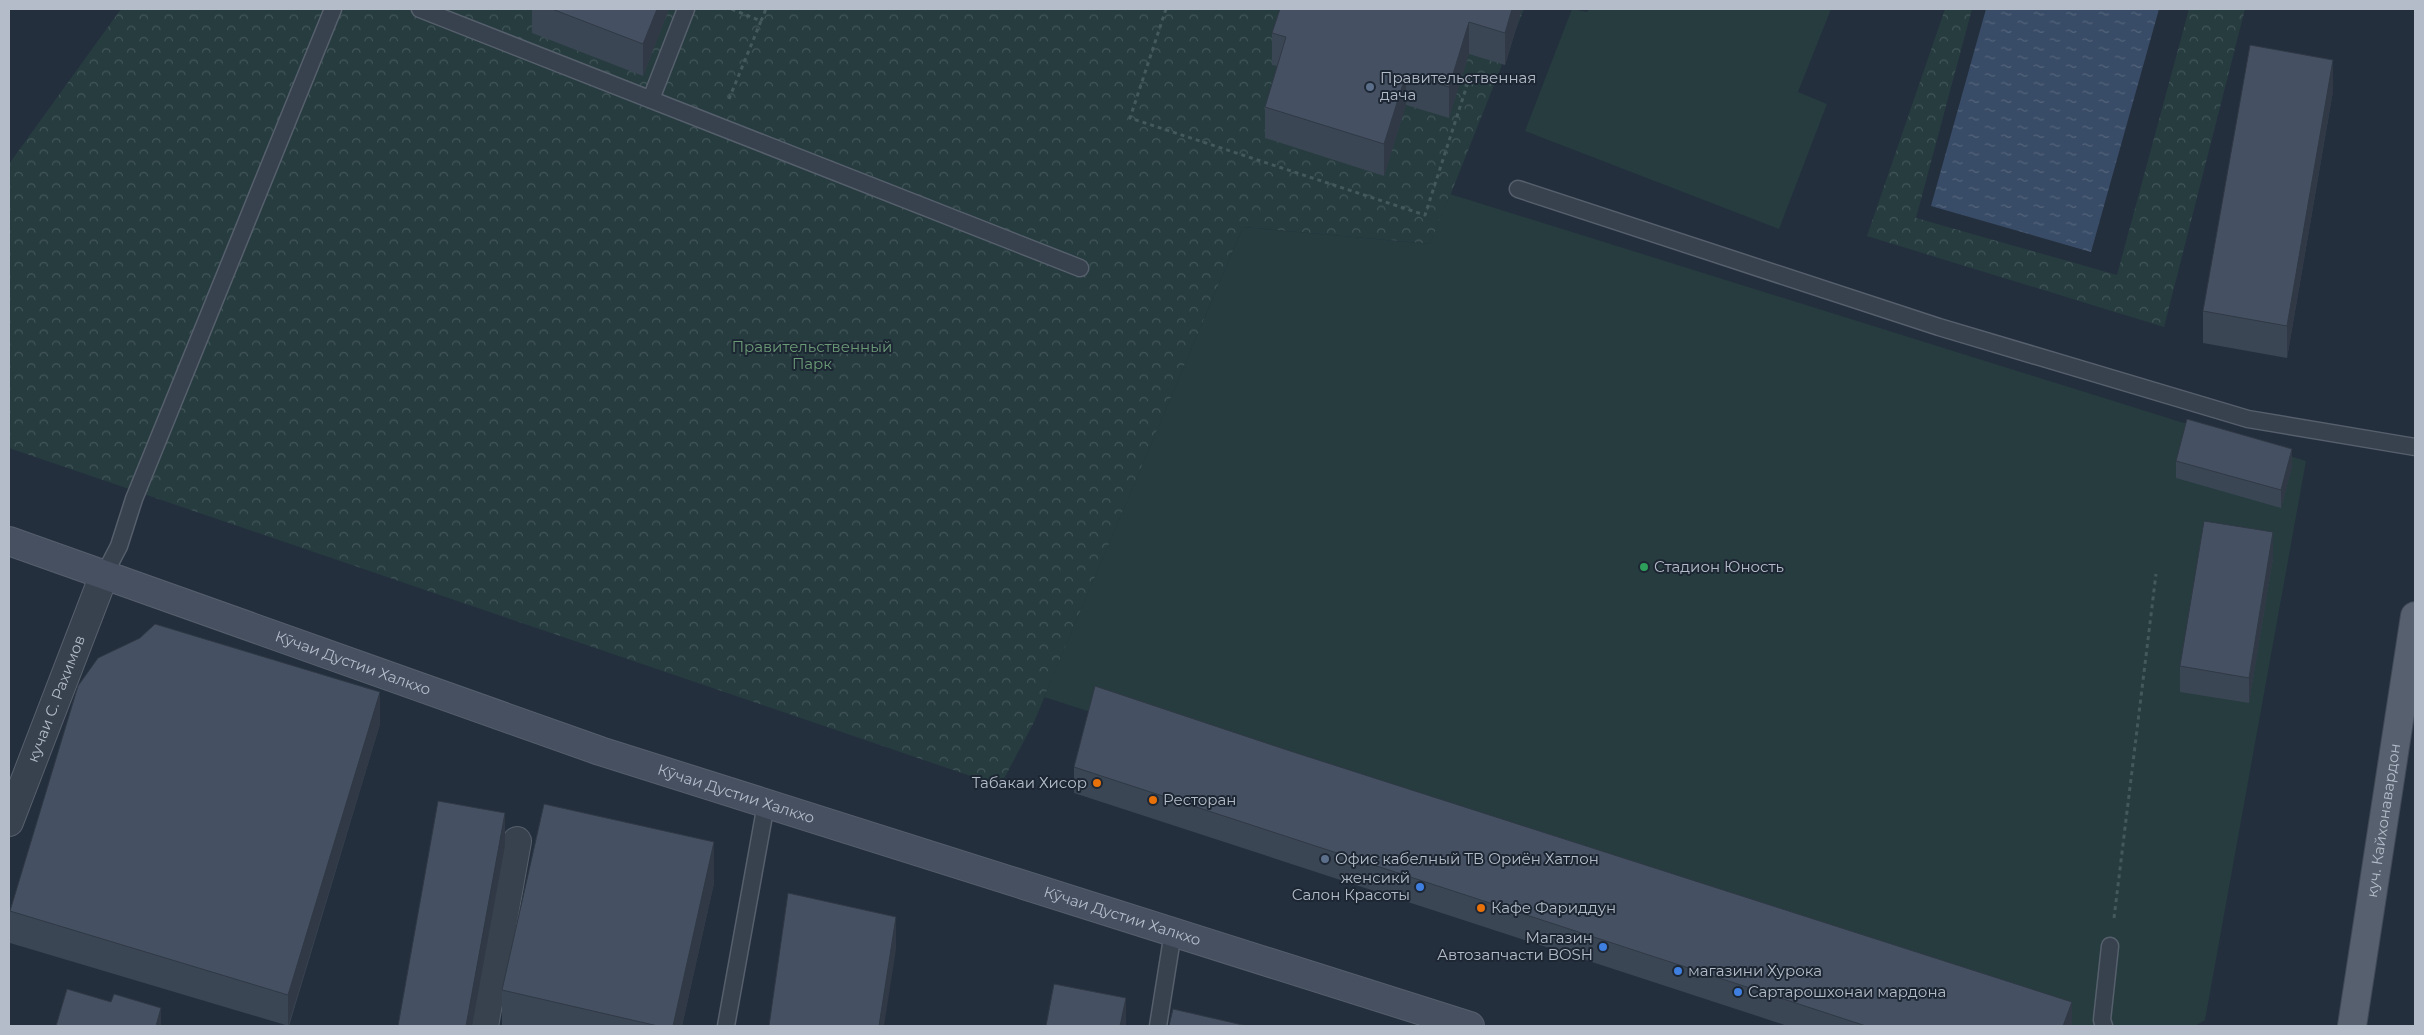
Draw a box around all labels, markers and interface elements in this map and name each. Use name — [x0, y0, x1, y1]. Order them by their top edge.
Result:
place label: Правительственная дача — [1380, 68, 1536, 104]
marker: Правительственная дача — [1364, 81, 1376, 93]
park label: Правительственный Парк — [732, 337, 892, 373]
place label: Стадион Юность — [1654, 557, 1784, 576]
marker: Стадион Юность — [1638, 561, 1650, 573]
street label: Кӯчаи Дустии Халкхо — [273, 626, 433, 699]
street label: кучаи С. Рахимов — [23, 632, 89, 765]
street label: куч. Кайхонавардон — [2362, 742, 2404, 899]
street label: Кӯчаи Дустии Халкхо — [655, 760, 817, 827]
place label: Табакаи Хисор — [972, 773, 1087, 792]
marker: Табакаи Хисор — [1091, 777, 1103, 789]
place label: Ресторан — [1163, 790, 1236, 809]
marker: Ресторан — [1147, 794, 1159, 806]
place label: Офис кабелный ТВ Ориён Хатлон — [1335, 849, 1599, 868]
marker: Офис кабелный ТВ Ориён Хатлон — [1319, 853, 1331, 865]
place label: женсикй Салон Красоты — [1292, 868, 1410, 904]
marker: женсикй Салон Красоты — [1414, 881, 1426, 893]
street label: Кӯчаи Дустии Халкхо — [1042, 882, 1203, 949]
place label: Кафе Фариддун — [1491, 898, 1616, 917]
marker: Кафе Фариддун — [1475, 902, 1487, 914]
place label: Магазин Автозапчасти BOSH — [1437, 928, 1593, 964]
marker: Магазин Автозапчасти BOSH — [1597, 941, 1609, 953]
place label: магазини Хурока — [1688, 961, 1822, 980]
marker: магазини Хурока — [1672, 965, 1684, 977]
place label: Сартарошхонаи мардона — [1748, 982, 1946, 1001]
marker: Сартарошхонаи мардона — [1732, 986, 1744, 998]

